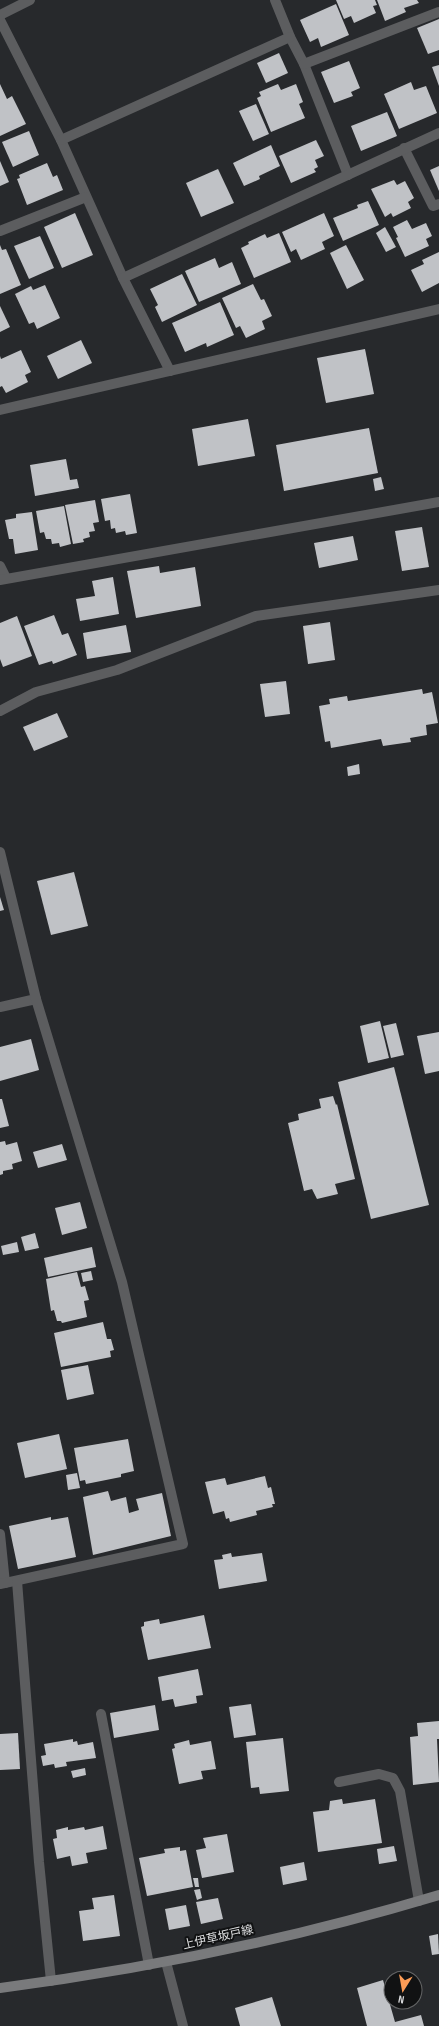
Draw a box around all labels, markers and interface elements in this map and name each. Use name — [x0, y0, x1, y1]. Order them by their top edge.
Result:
street label: 上伊草坂戸線 — [181, 1922, 255, 1953]
north arrow — [383, 1970, 423, 2010]
text: N — [397, 1992, 405, 2006]

